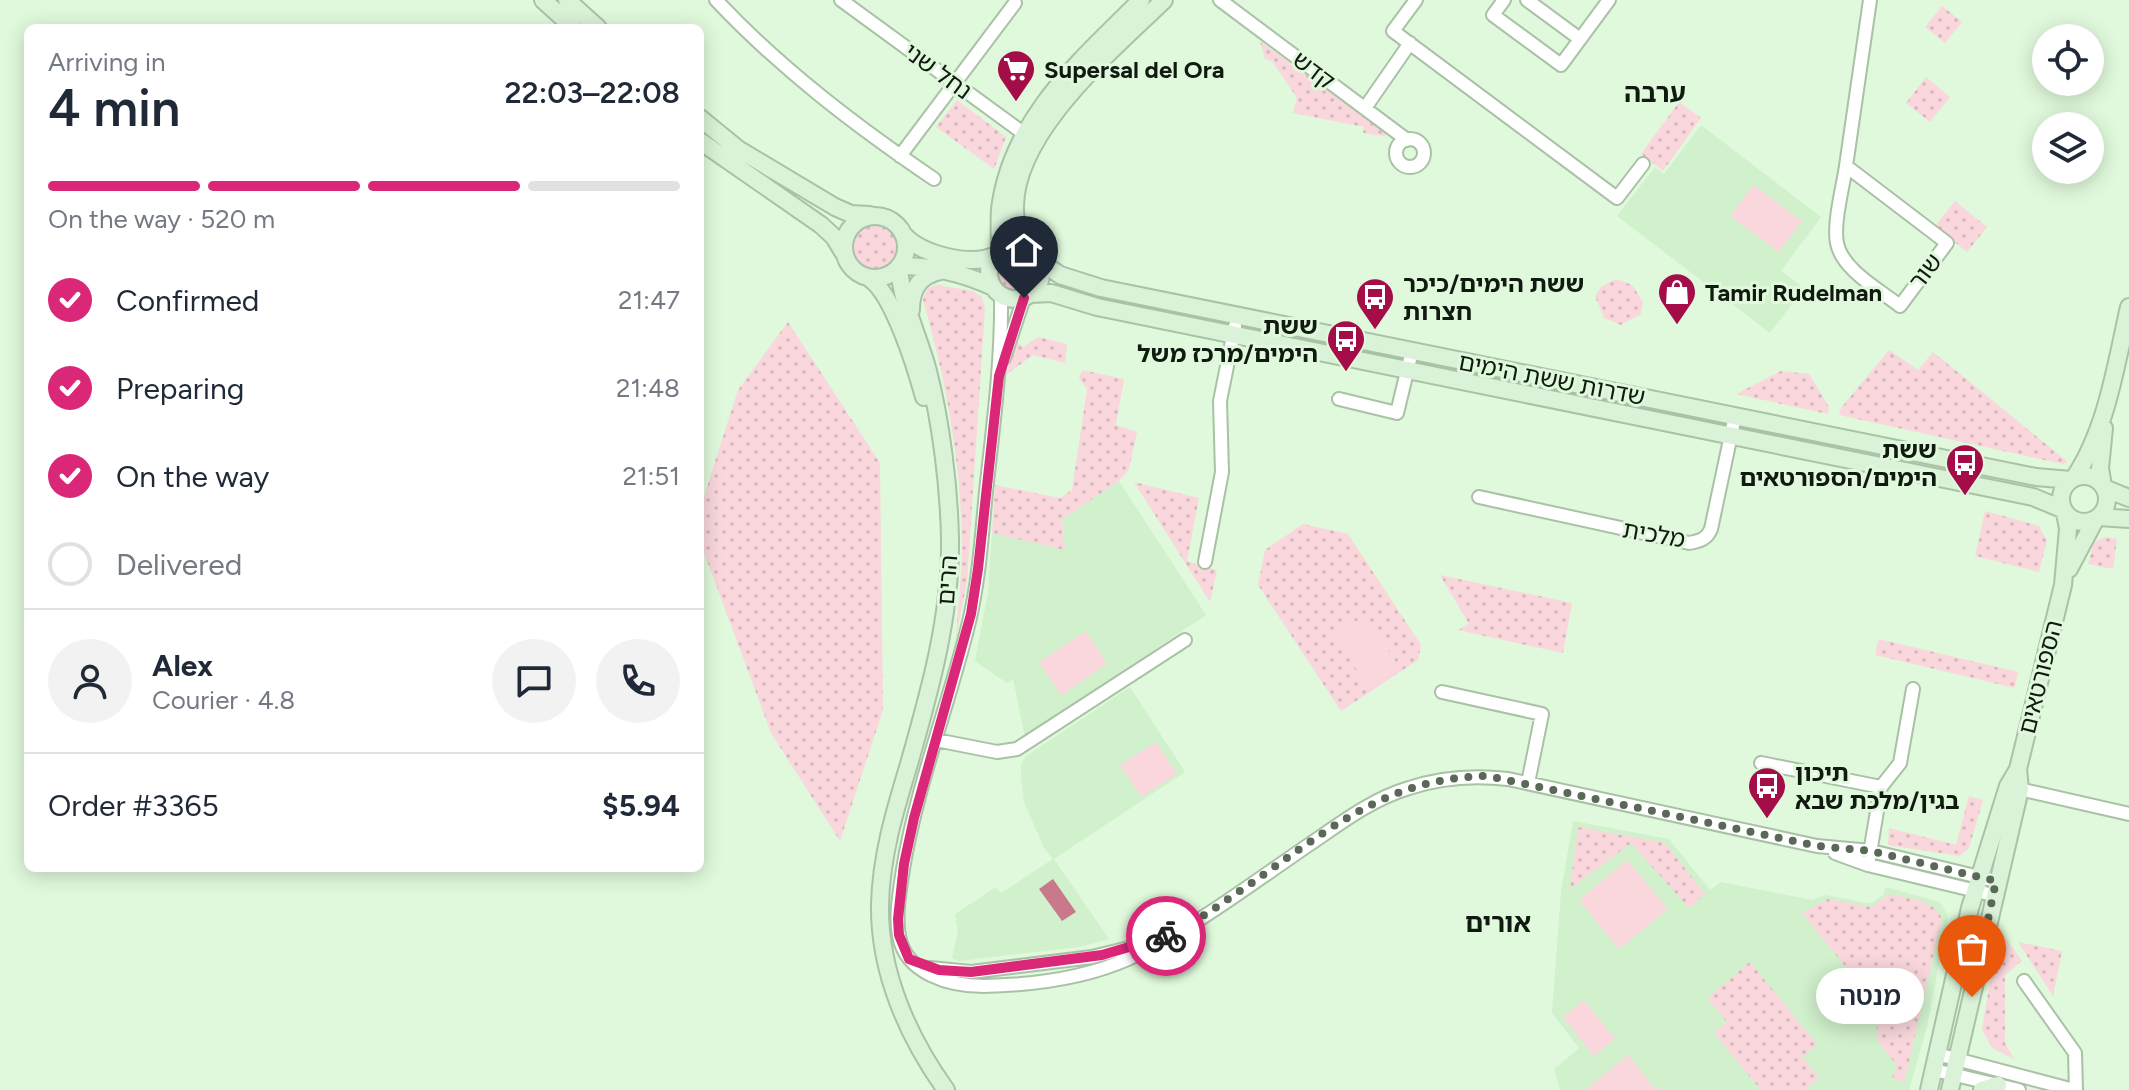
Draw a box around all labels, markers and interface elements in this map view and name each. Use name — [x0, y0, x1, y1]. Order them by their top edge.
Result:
map controls — [2032, 24, 2104, 184]
button: locate — [2032, 24, 2104, 96]
street label: נחל שני — [898, 37, 978, 105]
street label: קדש — [1287, 45, 1341, 95]
text: Arriving in — [48, 46, 166, 78]
supermarket icon: Supersal del Ora — [995, 48, 1037, 103]
place label: Supersal del Ora — [1044, 55, 1225, 84]
text: 22:03–22:08 — [504, 74, 680, 111]
text: 4 min — [48, 77, 180, 139]
district label: ערבה — [1624, 77, 1686, 109]
button: layers — [2032, 112, 2104, 184]
text: On the way · 520 m — [48, 203, 275, 235]
pin — [990, 216, 1058, 298]
icon: home — [1002, 228, 1046, 272]
street label: שור — [1902, 247, 1948, 295]
place label: ששת הימים/כיכר חצרות — [1403, 269, 1585, 326]
shop icon: Tamir Rudelman — [1656, 271, 1698, 326]
bus stop icon: ששת הימים/כיכר חצרות — [1354, 276, 1396, 331]
icon: check — [48, 278, 92, 322]
place label: Tamir Rudelman — [1705, 278, 1882, 307]
text: Confirmed — [116, 282, 259, 319]
text: 21:47 — [618, 284, 680, 316]
place label: ששת הימים/מרכז משל — [1137, 311, 1318, 368]
bus stop icon: ששת הימים/מרכז משל — [1325, 318, 1367, 373]
street label: שדרות ששת הימים — [1456, 347, 1648, 411]
icon: check — [48, 366, 92, 410]
text: Preparing — [116, 370, 244, 407]
text: 21:48 — [616, 372, 680, 404]
place label: ששת הימים/הספורטאים — [1739, 435, 1937, 492]
bus stop icon: ששת הימים/הספורטאים — [1944, 442, 1986, 497]
icon: check — [48, 454, 92, 498]
text: On the way — [116, 458, 269, 495]
text: 21:51 — [622, 460, 680, 492]
street label: מלכית — [1620, 514, 1688, 554]
text: Delivered — [116, 546, 242, 583]
street label: הרים — [931, 554, 963, 606]
street label: הספורטאים — [2012, 617, 2068, 737]
button: person — [48, 639, 132, 723]
button: chat — [492, 639, 576, 723]
button: phone — [596, 639, 680, 723]
text: Alex — [152, 647, 213, 684]
text: Courier · 4.8 — [152, 684, 295, 716]
place label: תיכון בגין/מלכת שבא — [1795, 758, 1959, 815]
bus stop icon: תיכון בגין/מלכת שבא — [1746, 765, 1788, 820]
text: Order #3365 — [48, 787, 219, 824]
text: $5.94 — [602, 787, 680, 824]
courier — [1126, 896, 1206, 976]
district label: אורים — [1465, 907, 1531, 939]
icon: bike — [1144, 914, 1188, 958]
pin — [1938, 915, 2006, 997]
icon: bag — [1950, 927, 1994, 971]
callout: מנטה — [1816, 969, 1924, 1025]
text: מנטה — [1839, 980, 1901, 1012]

